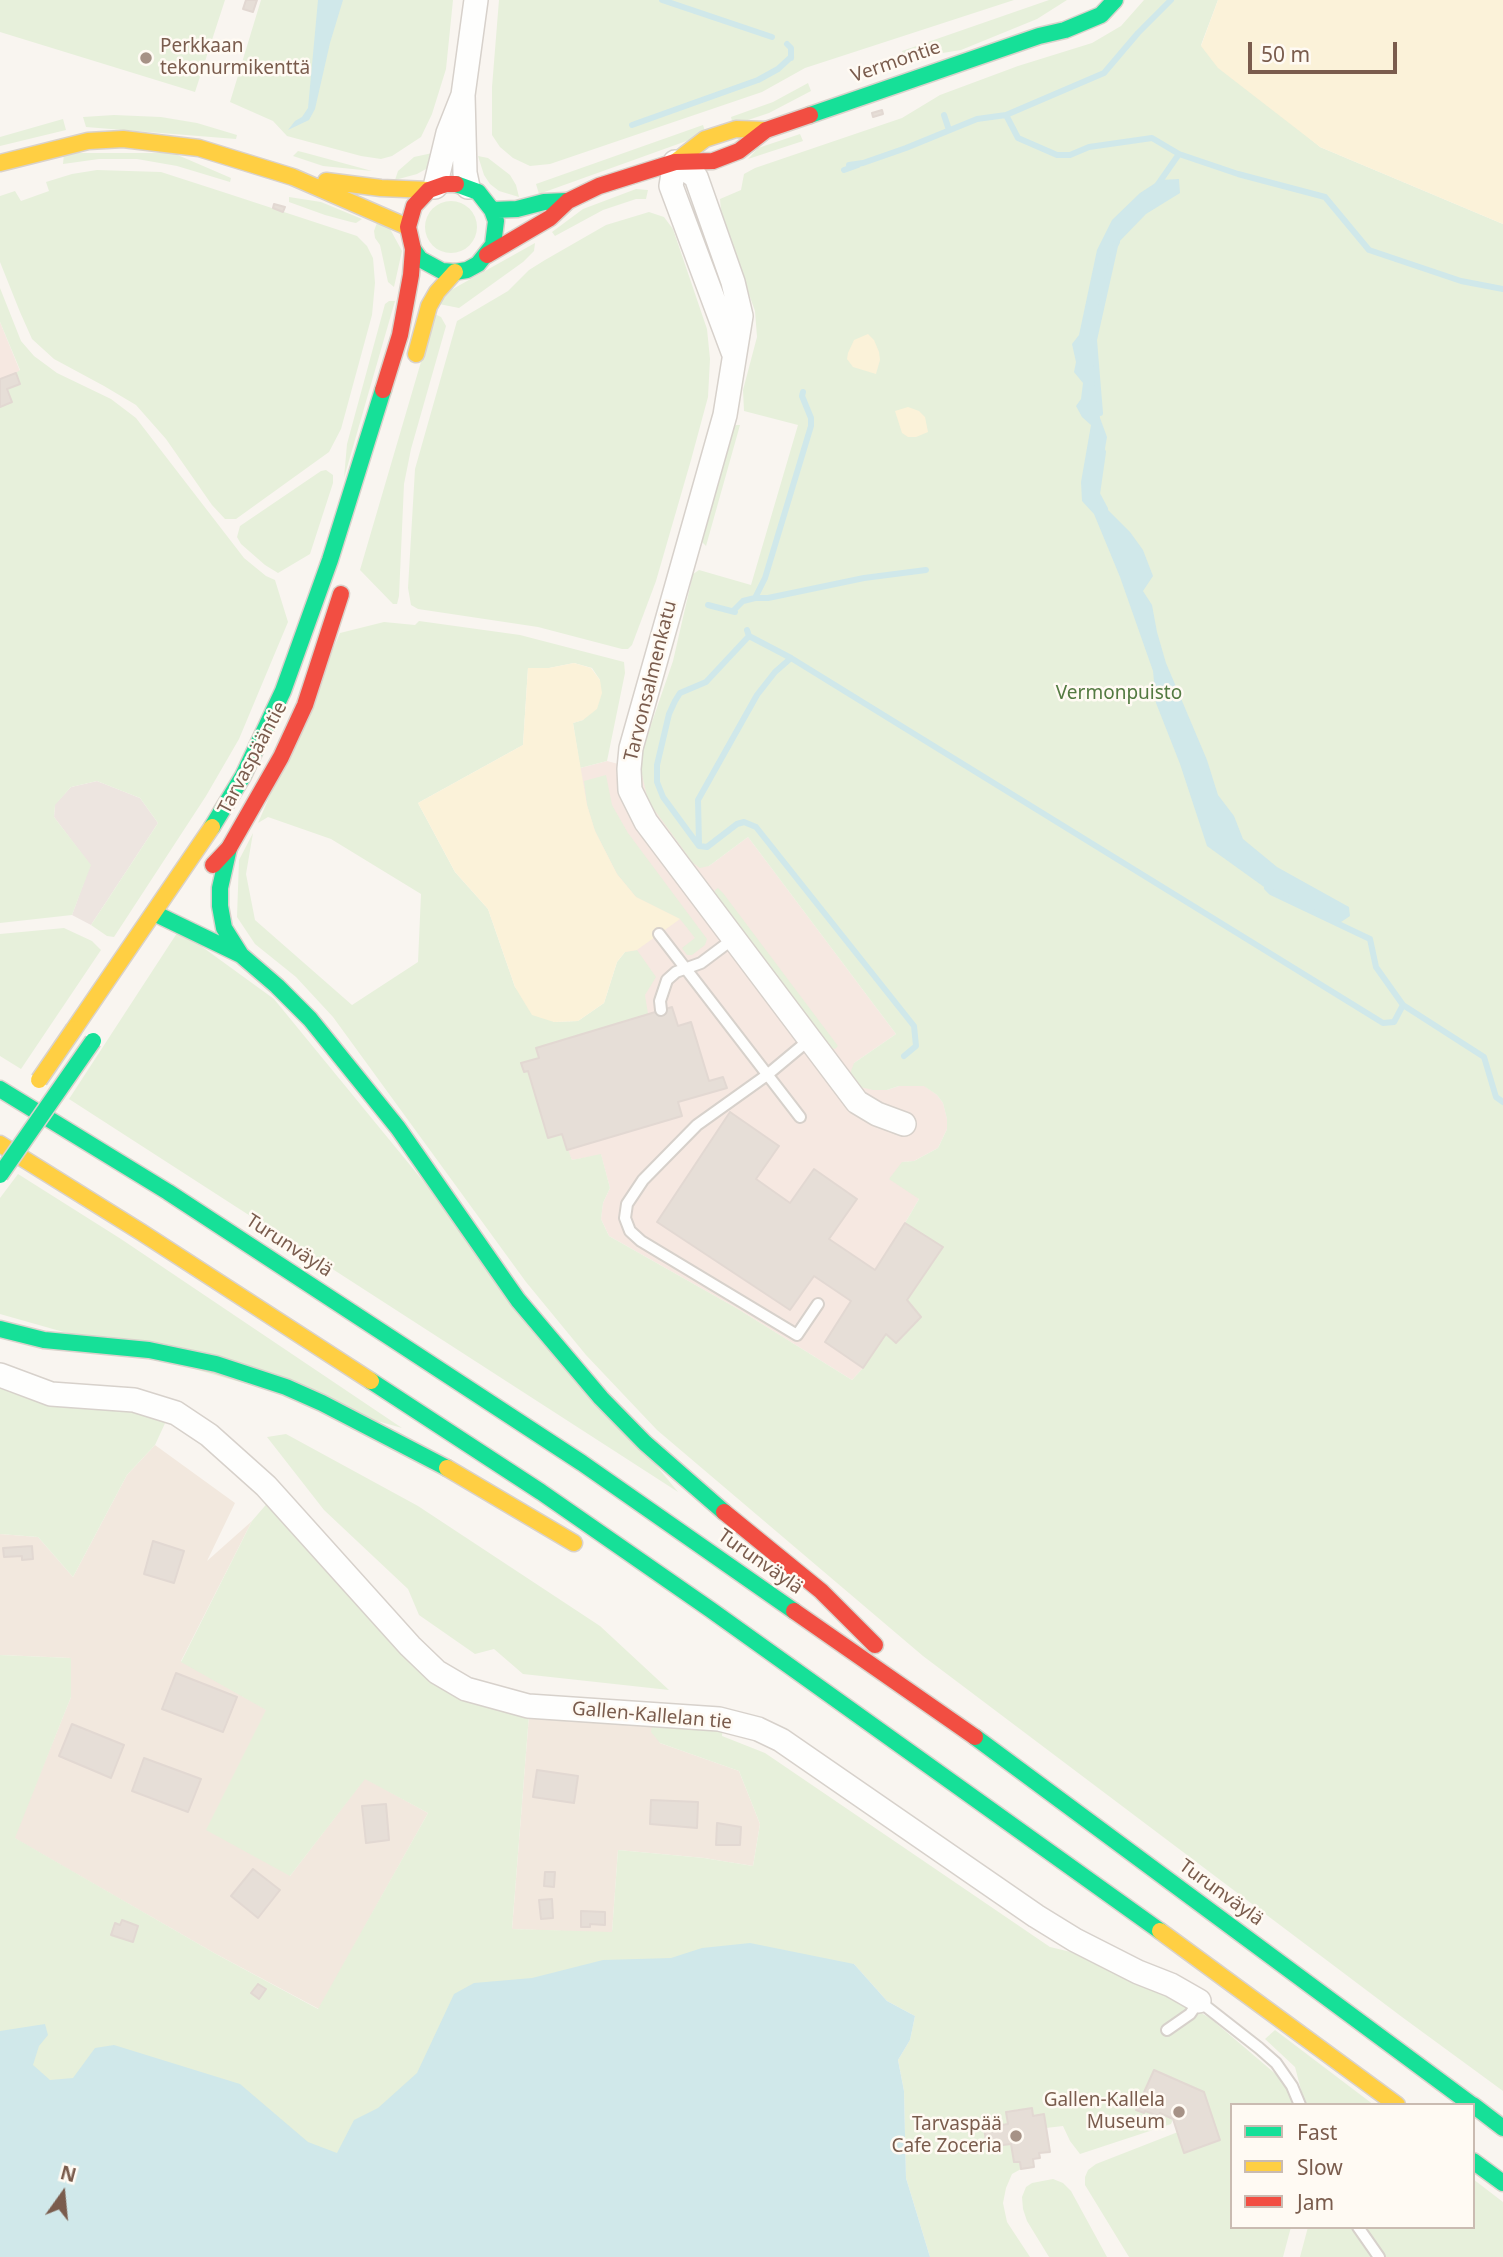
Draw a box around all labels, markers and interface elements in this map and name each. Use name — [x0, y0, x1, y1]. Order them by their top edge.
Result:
scale bar — [1251, 28, 1400, 72]
place label: Perkkaan tekonurmikenttä — [160, 36, 310, 80]
street label: Vermontie — [848, 36, 944, 88]
text: 50 m — [1261, 40, 1310, 68]
marker: Perkkaan tekonurmikenttä — [138, 50, 154, 66]
street label: Tarvonsalmenkatu — [620, 598, 682, 764]
park label: Vermonpuisto — [1056, 683, 1182, 705]
street label: Tarvaspääntie — [214, 698, 292, 818]
street label: Turunväylä — [242, 1210, 336, 1282]
street label: Turunväylä — [713, 1524, 807, 1600]
street label: Gallen-Kallelan tie — [571, 1698, 733, 1734]
street label: Turunväylä — [1175, 1855, 1267, 1931]
place label: Gallen-Kallela Museum — [1044, 2090, 1165, 2134]
legend — [1230, 2103, 1475, 2229]
marker: Gallen-Kallela Museum — [1171, 2104, 1187, 2120]
place label: Tarvaspää Cafe Zoceria — [892, 2114, 1002, 2158]
text: Fast — [1297, 2118, 1337, 2146]
marker: Tarvaspää Cafe Zoceria — [1008, 2128, 1024, 2144]
text: Slow — [1297, 2153, 1343, 2181]
north arrow — [28, 2159, 98, 2229]
text: N — [58, 2159, 79, 2188]
text: Jam — [1297, 2188, 1334, 2216]

